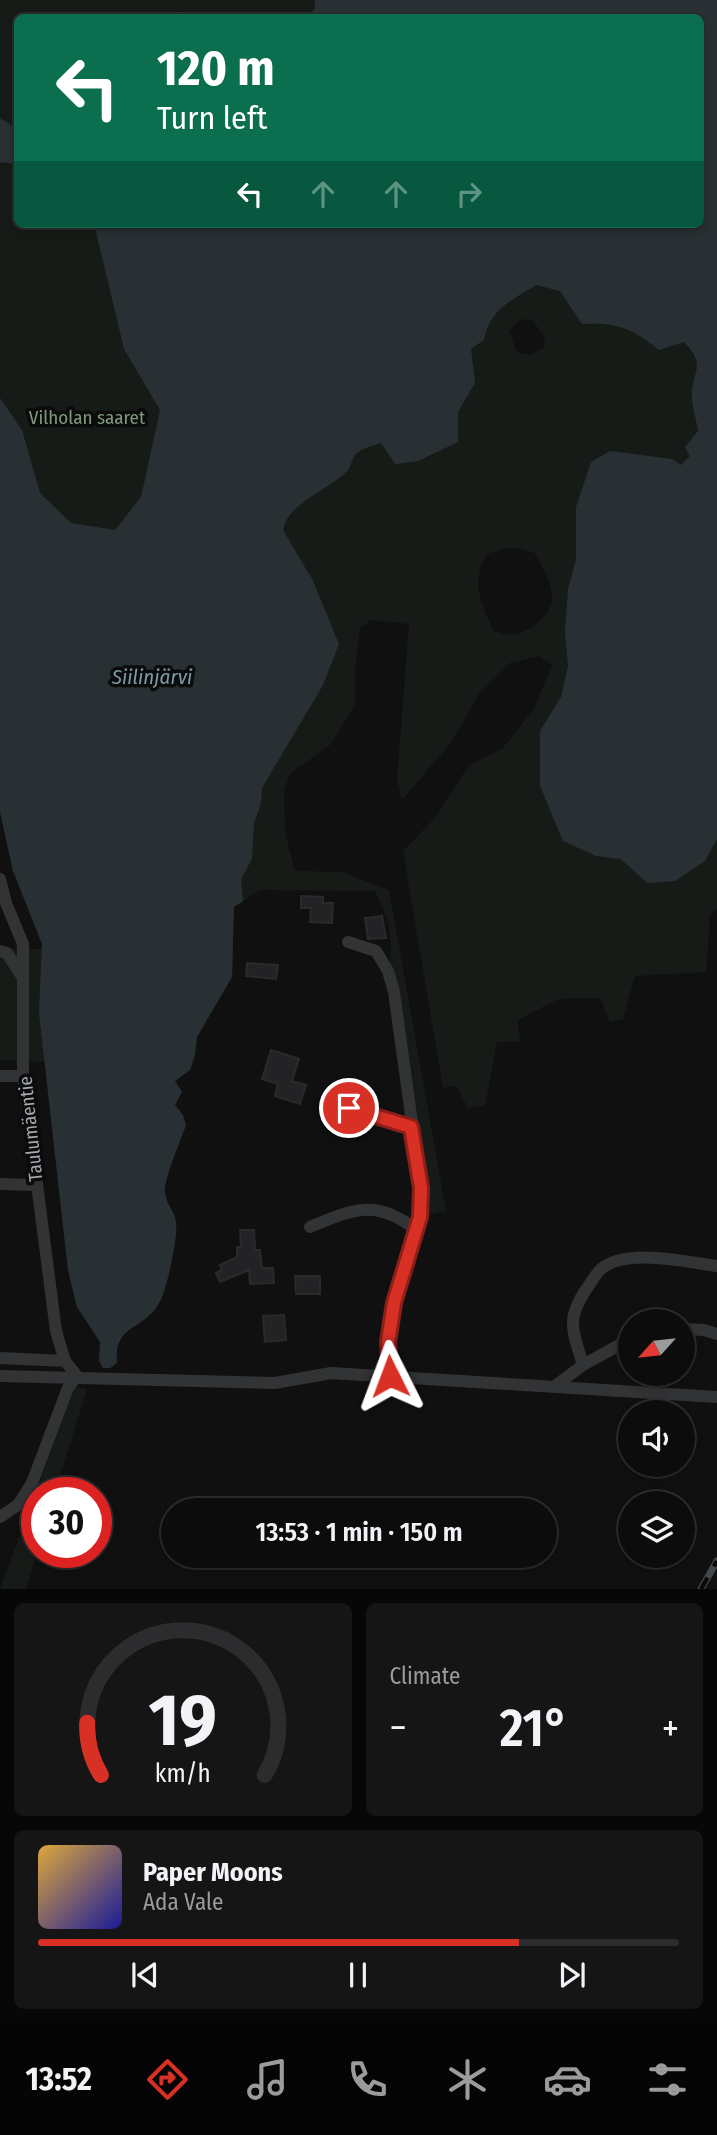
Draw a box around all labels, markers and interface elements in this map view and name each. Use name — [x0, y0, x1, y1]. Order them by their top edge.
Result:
text: 120 m — [157, 39, 275, 98]
icon: left — [42, 42, 133, 133]
text: Turn left — [157, 99, 267, 137]
icon: left — [231, 175, 269, 213]
icon: ahead — [304, 175, 342, 213]
icon: ahead — [377, 175, 415, 213]
icon: right — [450, 175, 488, 213]
park label: Vilholan saaret — [29, 406, 146, 429]
water label: Siilinjärvi — [111, 664, 193, 690]
street label: Taulumäentie — [14, 1075, 47, 1183]
pin — [319, 1078, 379, 1138]
icon: arrive — [330, 1089, 368, 1127]
north arrow — [618, 1309, 695, 1386]
map controls — [618, 1309, 695, 1568]
position arrow — [353, 1339, 427, 1413]
button: sound — [618, 1400, 695, 1477]
speed limit sign: 30 — [21, 1477, 112, 1568]
button: layers — [618, 1491, 695, 1568]
text: 13:53 · 1 min · 150 m — [255, 1517, 463, 1548]
text: Climate — [390, 1662, 460, 1690]
text: 19 — [149, 1678, 217, 1765]
text: 21° — [500, 1697, 569, 1760]
text: − — [390, 1705, 407, 1751]
text: + — [662, 1705, 679, 1751]
text: km/h — [155, 1759, 211, 1789]
text: Paper Moons — [143, 1857, 283, 1888]
text: Ada Vale — [143, 1888, 223, 1916]
icon: previous — [126, 1956, 164, 1994]
icon: pause — [339, 1956, 377, 1994]
icon: next — [553, 1956, 591, 1994]
icon: directions — [143, 2055, 192, 2104]
icon: music — [243, 2055, 292, 2104]
icon: phone — [343, 2055, 392, 2104]
icon: climate — [443, 2055, 492, 2104]
icon: car — [543, 2055, 592, 2104]
icon: filters — [643, 2055, 692, 2104]
text: 13:52 — [25, 2060, 92, 2098]

